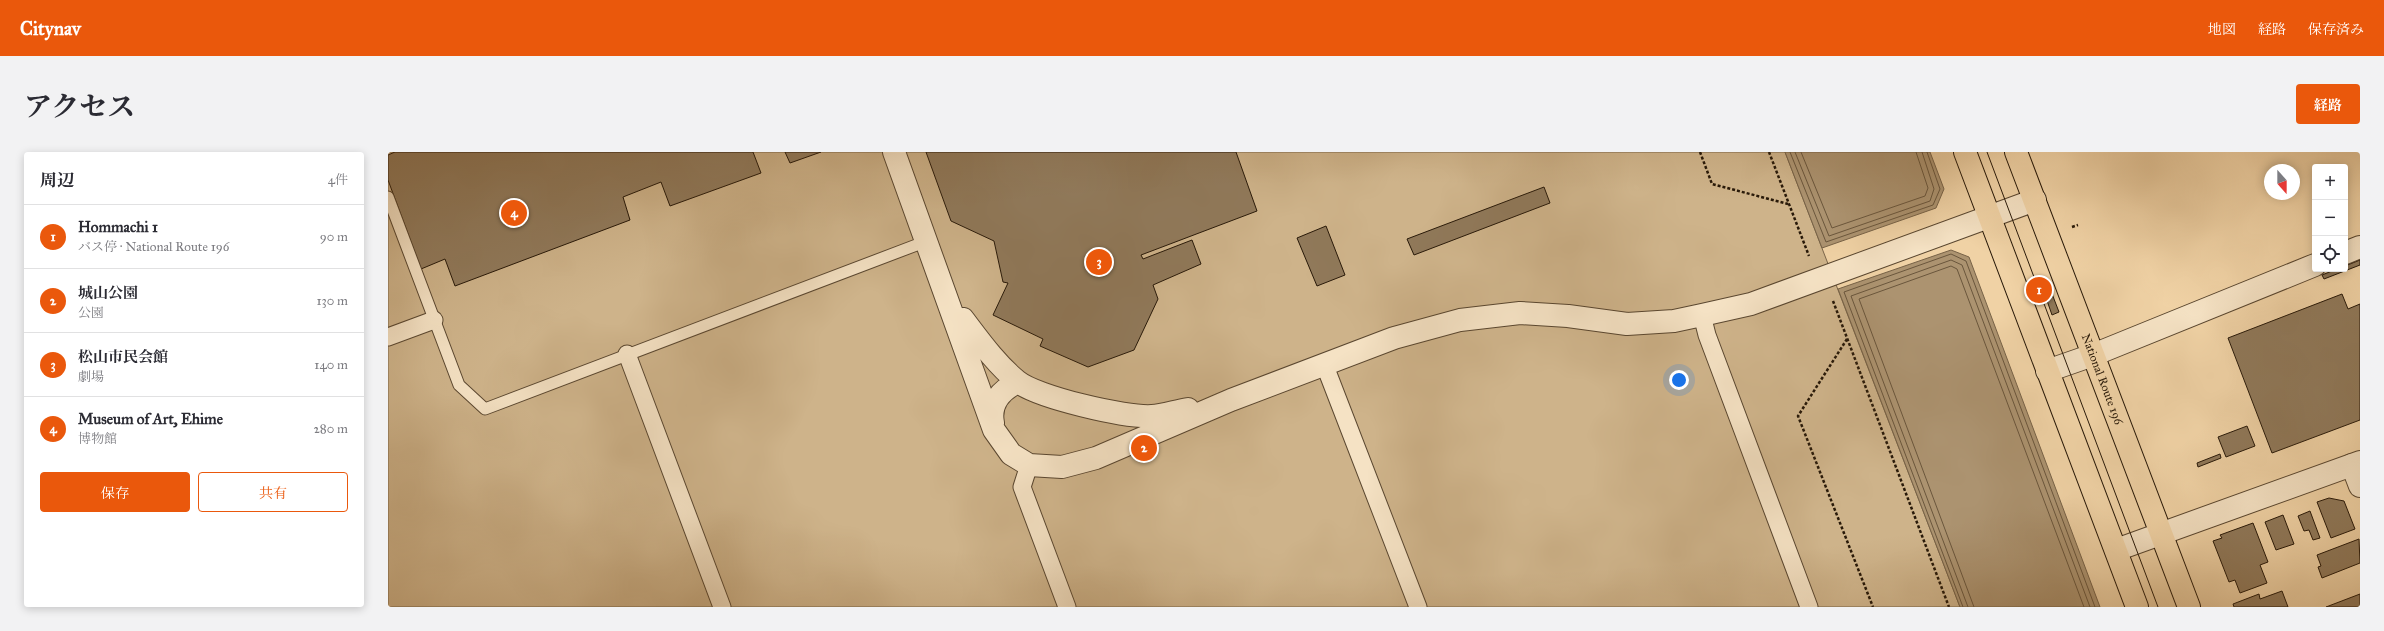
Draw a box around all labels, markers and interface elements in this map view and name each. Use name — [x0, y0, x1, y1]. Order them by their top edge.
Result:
text: Citynav — [20, 17, 81, 40]
text: 地図 — [2208, 21, 2236, 38]
text: 経路 — [2258, 21, 2286, 38]
text: 保存済み — [2308, 21, 2364, 38]
button: 経路 — [2296, 84, 2360, 124]
text: アクセス — [24, 89, 135, 124]
north arrow — [2264, 164, 2300, 200]
map controls — [2312, 164, 2348, 272]
button: + — [2312, 164, 2348, 200]
text: 周辺 — [40, 170, 74, 191]
text: 4件 — [328, 172, 348, 188]
pin: 4 — [501, 198, 527, 228]
button: − — [2312, 200, 2348, 236]
text: Hommachi 1 — [78, 218, 158, 236]
text: 1 — [50, 229, 56, 245]
text: 90 m — [320, 229, 348, 245]
button: locate — [2312, 236, 2348, 272]
text: バス停 · National Route 196 — [78, 239, 229, 255]
pin: 3 — [1086, 247, 1112, 277]
pin: 1 — [2026, 275, 2052, 305]
text: 城山公園 — [78, 284, 138, 302]
text: 2 — [50, 293, 56, 309]
text: 130 m — [316, 293, 348, 309]
text: 公園 — [78, 305, 104, 321]
street label: National Route 196 — [2079, 332, 2126, 427]
text: 松山市民会館 — [78, 348, 168, 366]
text: 3 — [50, 357, 56, 373]
text: 140 m — [314, 357, 348, 373]
text: 劇場 — [78, 369, 104, 385]
your location — [1669, 370, 1689, 390]
text: Museum of Art, Ehime — [78, 410, 223, 428]
text: 4 — [49, 421, 57, 437]
text: 280 m — [313, 421, 348, 437]
text: 博物館 — [78, 431, 117, 447]
pin: 2 — [1131, 433, 1157, 463]
button: 保存 — [40, 472, 190, 512]
button: 共有 — [198, 472, 348, 512]

